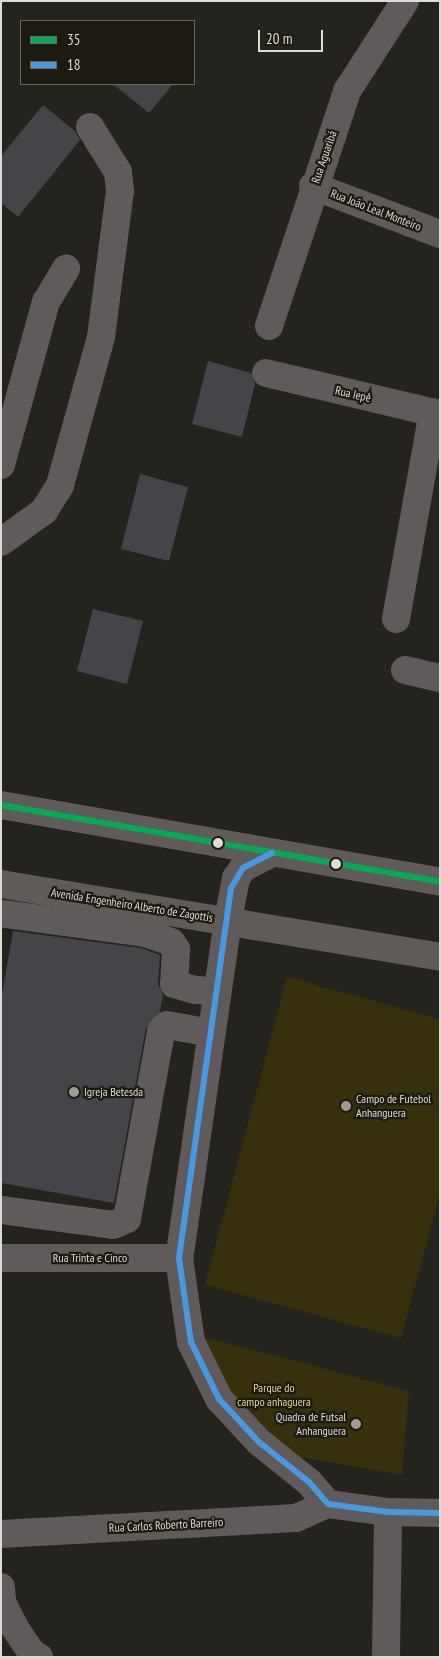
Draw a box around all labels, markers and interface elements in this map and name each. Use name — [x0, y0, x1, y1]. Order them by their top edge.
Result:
legend — [20, 20, 195, 85]
scale bar — [261, 20, 326, 52]
text: 20 m — [266, 29, 292, 48]
text: 35 — [67, 30, 81, 49]
text: 18 — [67, 55, 81, 74]
street label: Rua Aguaribá — [308, 129, 340, 185]
street label: Rua João Leal Monteiro — [329, 186, 423, 234]
street label: Rua Iepê — [334, 383, 372, 405]
unlabelled marker — [213, 838, 223, 848]
unlabelled marker — [331, 859, 341, 869]
street label: Avenida Engenheiro Alberto de Zagottis — [50, 885, 214, 925]
place label: Igreja Betesda — [84, 1085, 143, 1099]
marker: Igreja Betesda — [68, 1086, 80, 1098]
place label: Campo de Futebol Anhanguera — [356, 1092, 431, 1120]
marker: Campo de Futebol Anhanguera — [340, 1100, 352, 1112]
street label: Rua Trinta e Cinco — [53, 1251, 127, 1265]
park label: Parque do campo anhaguera — [237, 1381, 311, 1409]
place label: Quadra de Futsal Anhanguera — [276, 1410, 346, 1438]
marker: Quadra de Futsal Anhanguera — [350, 1418, 362, 1430]
street label: Rua Carlos Roberto Barreiro — [108, 1515, 224, 1535]

